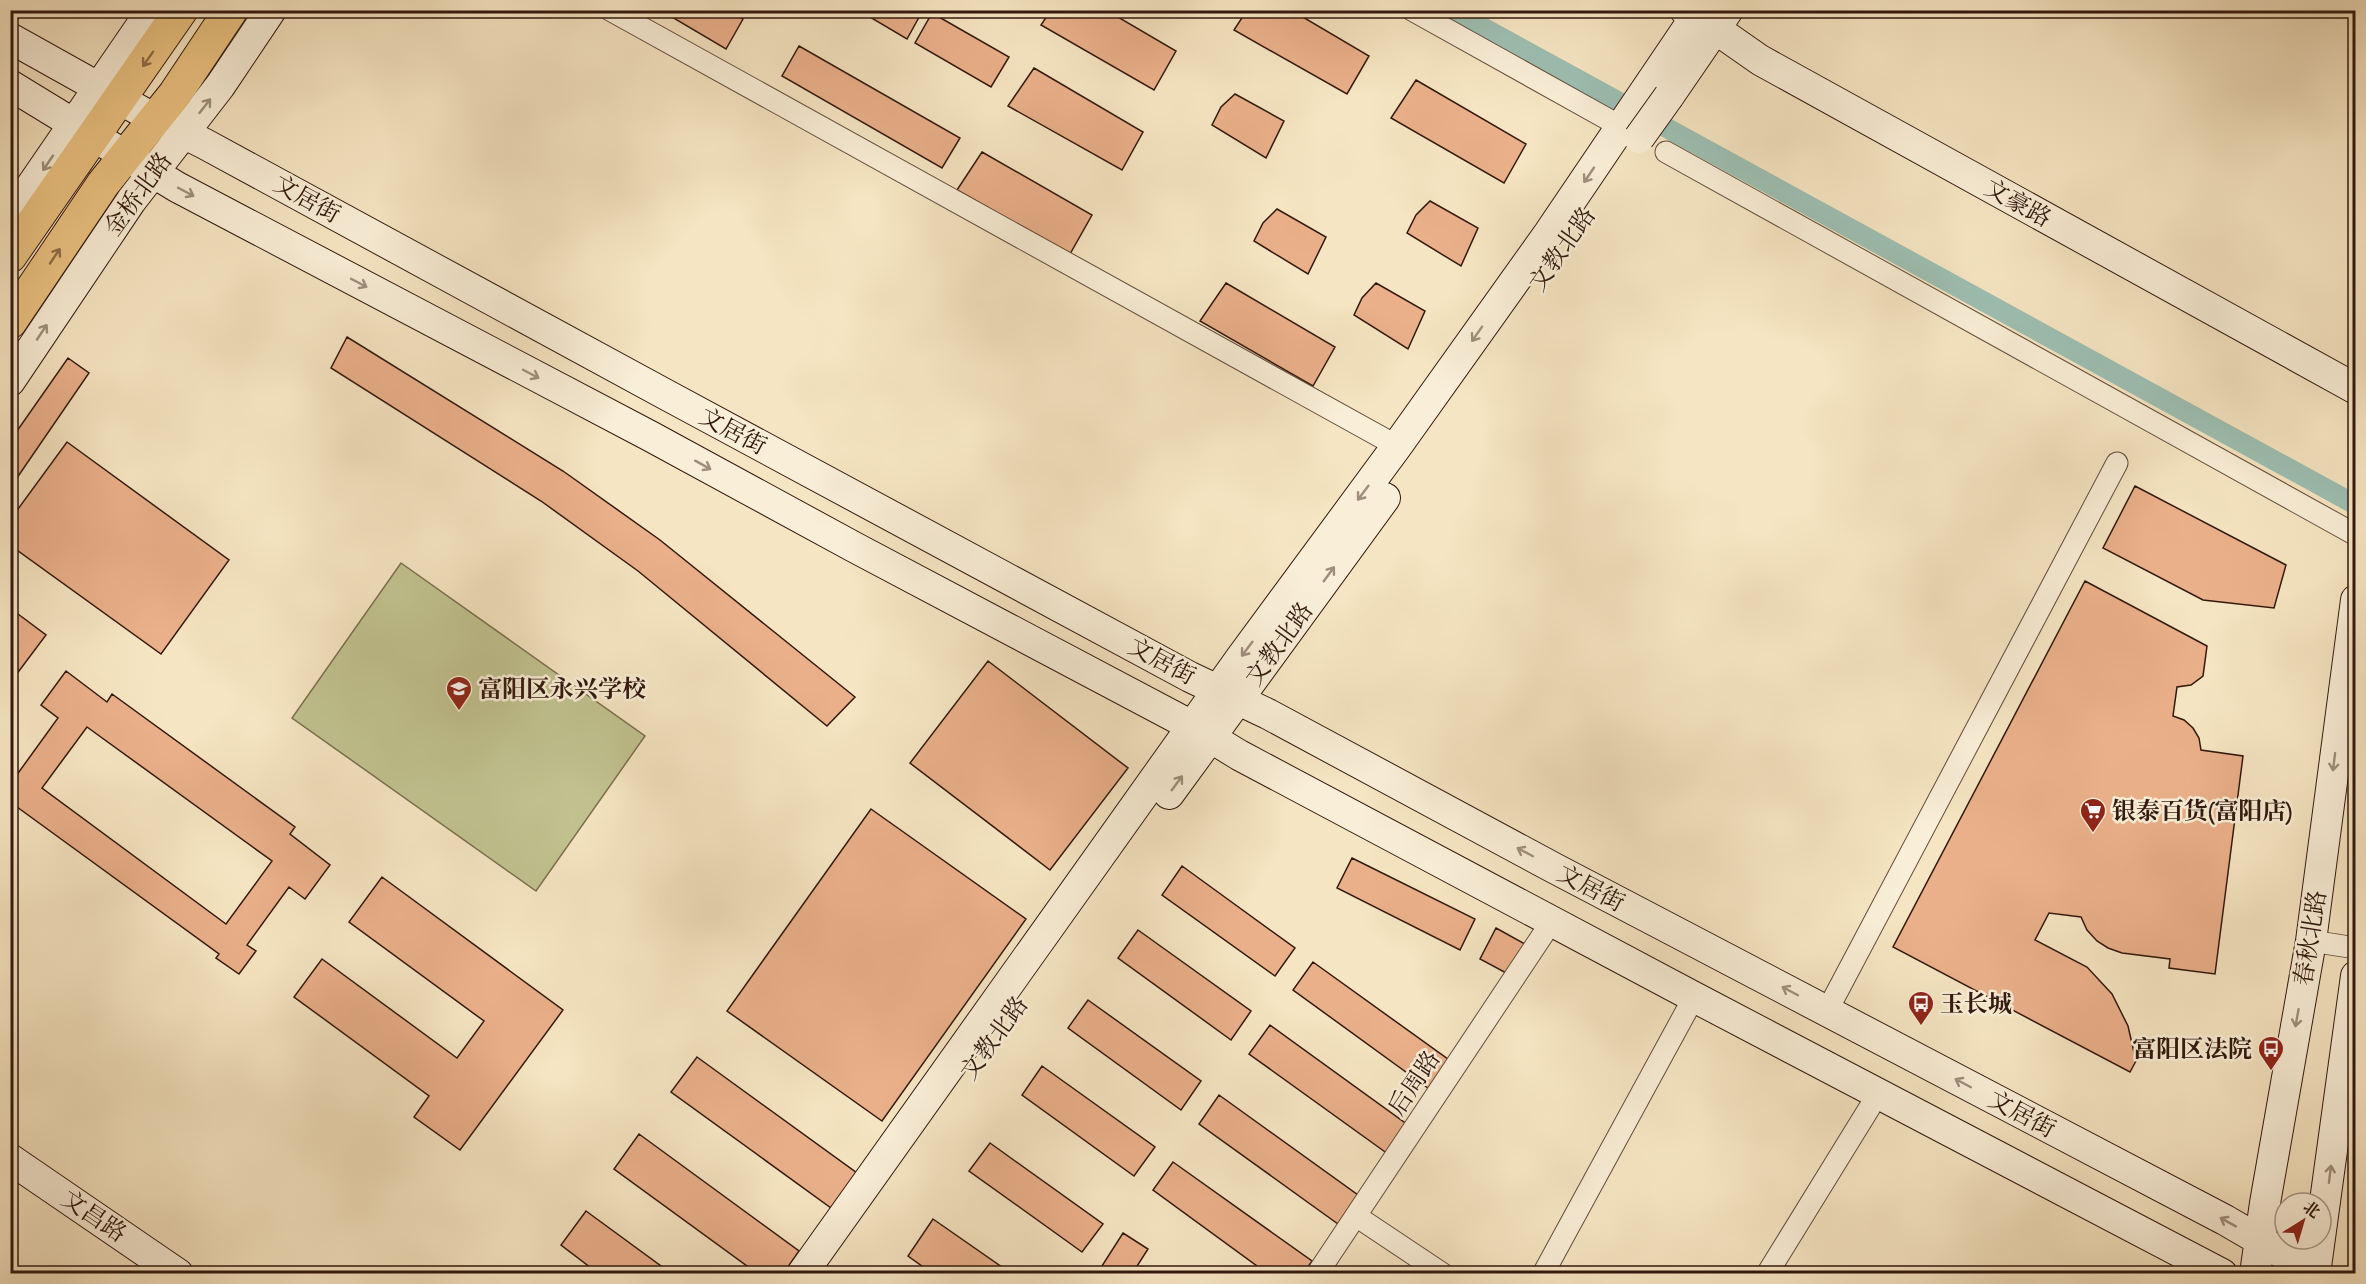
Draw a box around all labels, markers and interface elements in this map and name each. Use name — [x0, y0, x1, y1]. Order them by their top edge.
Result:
one-way arrow — [142, 50, 154, 66]
one-way arrow — [198, 98, 211, 114]
street label: 金桥北路 — [98, 147, 180, 243]
one-way arrow — [42, 154, 54, 170]
one-way arrow — [1583, 166, 1595, 182]
street label: 文居街 — [267, 169, 345, 231]
street label: 文豪路 — [1978, 173, 2056, 235]
one-way arrow — [177, 186, 194, 198]
street label: 文教北路 — [1523, 202, 1603, 298]
one-way arrow — [49, 248, 61, 265]
one-way arrow — [349, 278, 367, 289]
one-way arrow — [36, 324, 49, 341]
one-way arrow — [1471, 326, 1483, 342]
one-way arrow — [522, 368, 539, 380]
street label: 文居街 — [693, 402, 771, 463]
one-way arrow — [694, 459, 711, 471]
one-way arrow — [1357, 484, 1369, 500]
one-way arrow — [1323, 567, 1335, 583]
street label: 文教北路 — [1239, 597, 1321, 693]
street label: 文居街 — [1122, 632, 1200, 693]
one-way arrow — [1240, 641, 1253, 657]
school or university icon: 富阳区永兴学校 — [444, 674, 474, 712]
place label: 富阳区永兴学校 — [478, 675, 646, 706]
one-way arrow — [2329, 752, 2340, 772]
one-way arrow — [1171, 775, 1183, 791]
supermarket icon: 银泰百货(富阳店) — [2078, 796, 2108, 834]
place label: 银泰百货(富阳店) — [2112, 797, 2292, 828]
one-way arrow — [1516, 846, 1534, 857]
street label: 文居街 — [1551, 859, 1629, 920]
street label: 春秋北路 — [2289, 888, 2334, 988]
one-way arrow — [1782, 985, 1800, 997]
bus stop icon: 玉长城 — [1906, 989, 1936, 1027]
place label: 玉长城 — [1940, 990, 2012, 1021]
street label: 文教北路 — [954, 991, 1036, 1087]
one-way arrow — [2291, 1007, 2302, 1027]
bus stop icon: 富阳区法院 — [2256, 1034, 2286, 1072]
place label: 富阳区法院 — [2132, 1035, 2252, 1066]
street label: 后周路 — [1382, 1045, 1448, 1122]
one-way arrow — [1954, 1077, 1972, 1088]
street label: 文居街 — [1982, 1085, 2060, 1146]
one-way arrow — [2325, 1165, 2336, 1184]
street label: 文昌路 — [55, 1184, 132, 1250]
north arrow — [2273, 1191, 2333, 1251]
text: 北 — [2298, 1198, 2323, 1223]
one-way arrow — [2220, 1216, 2238, 1227]

